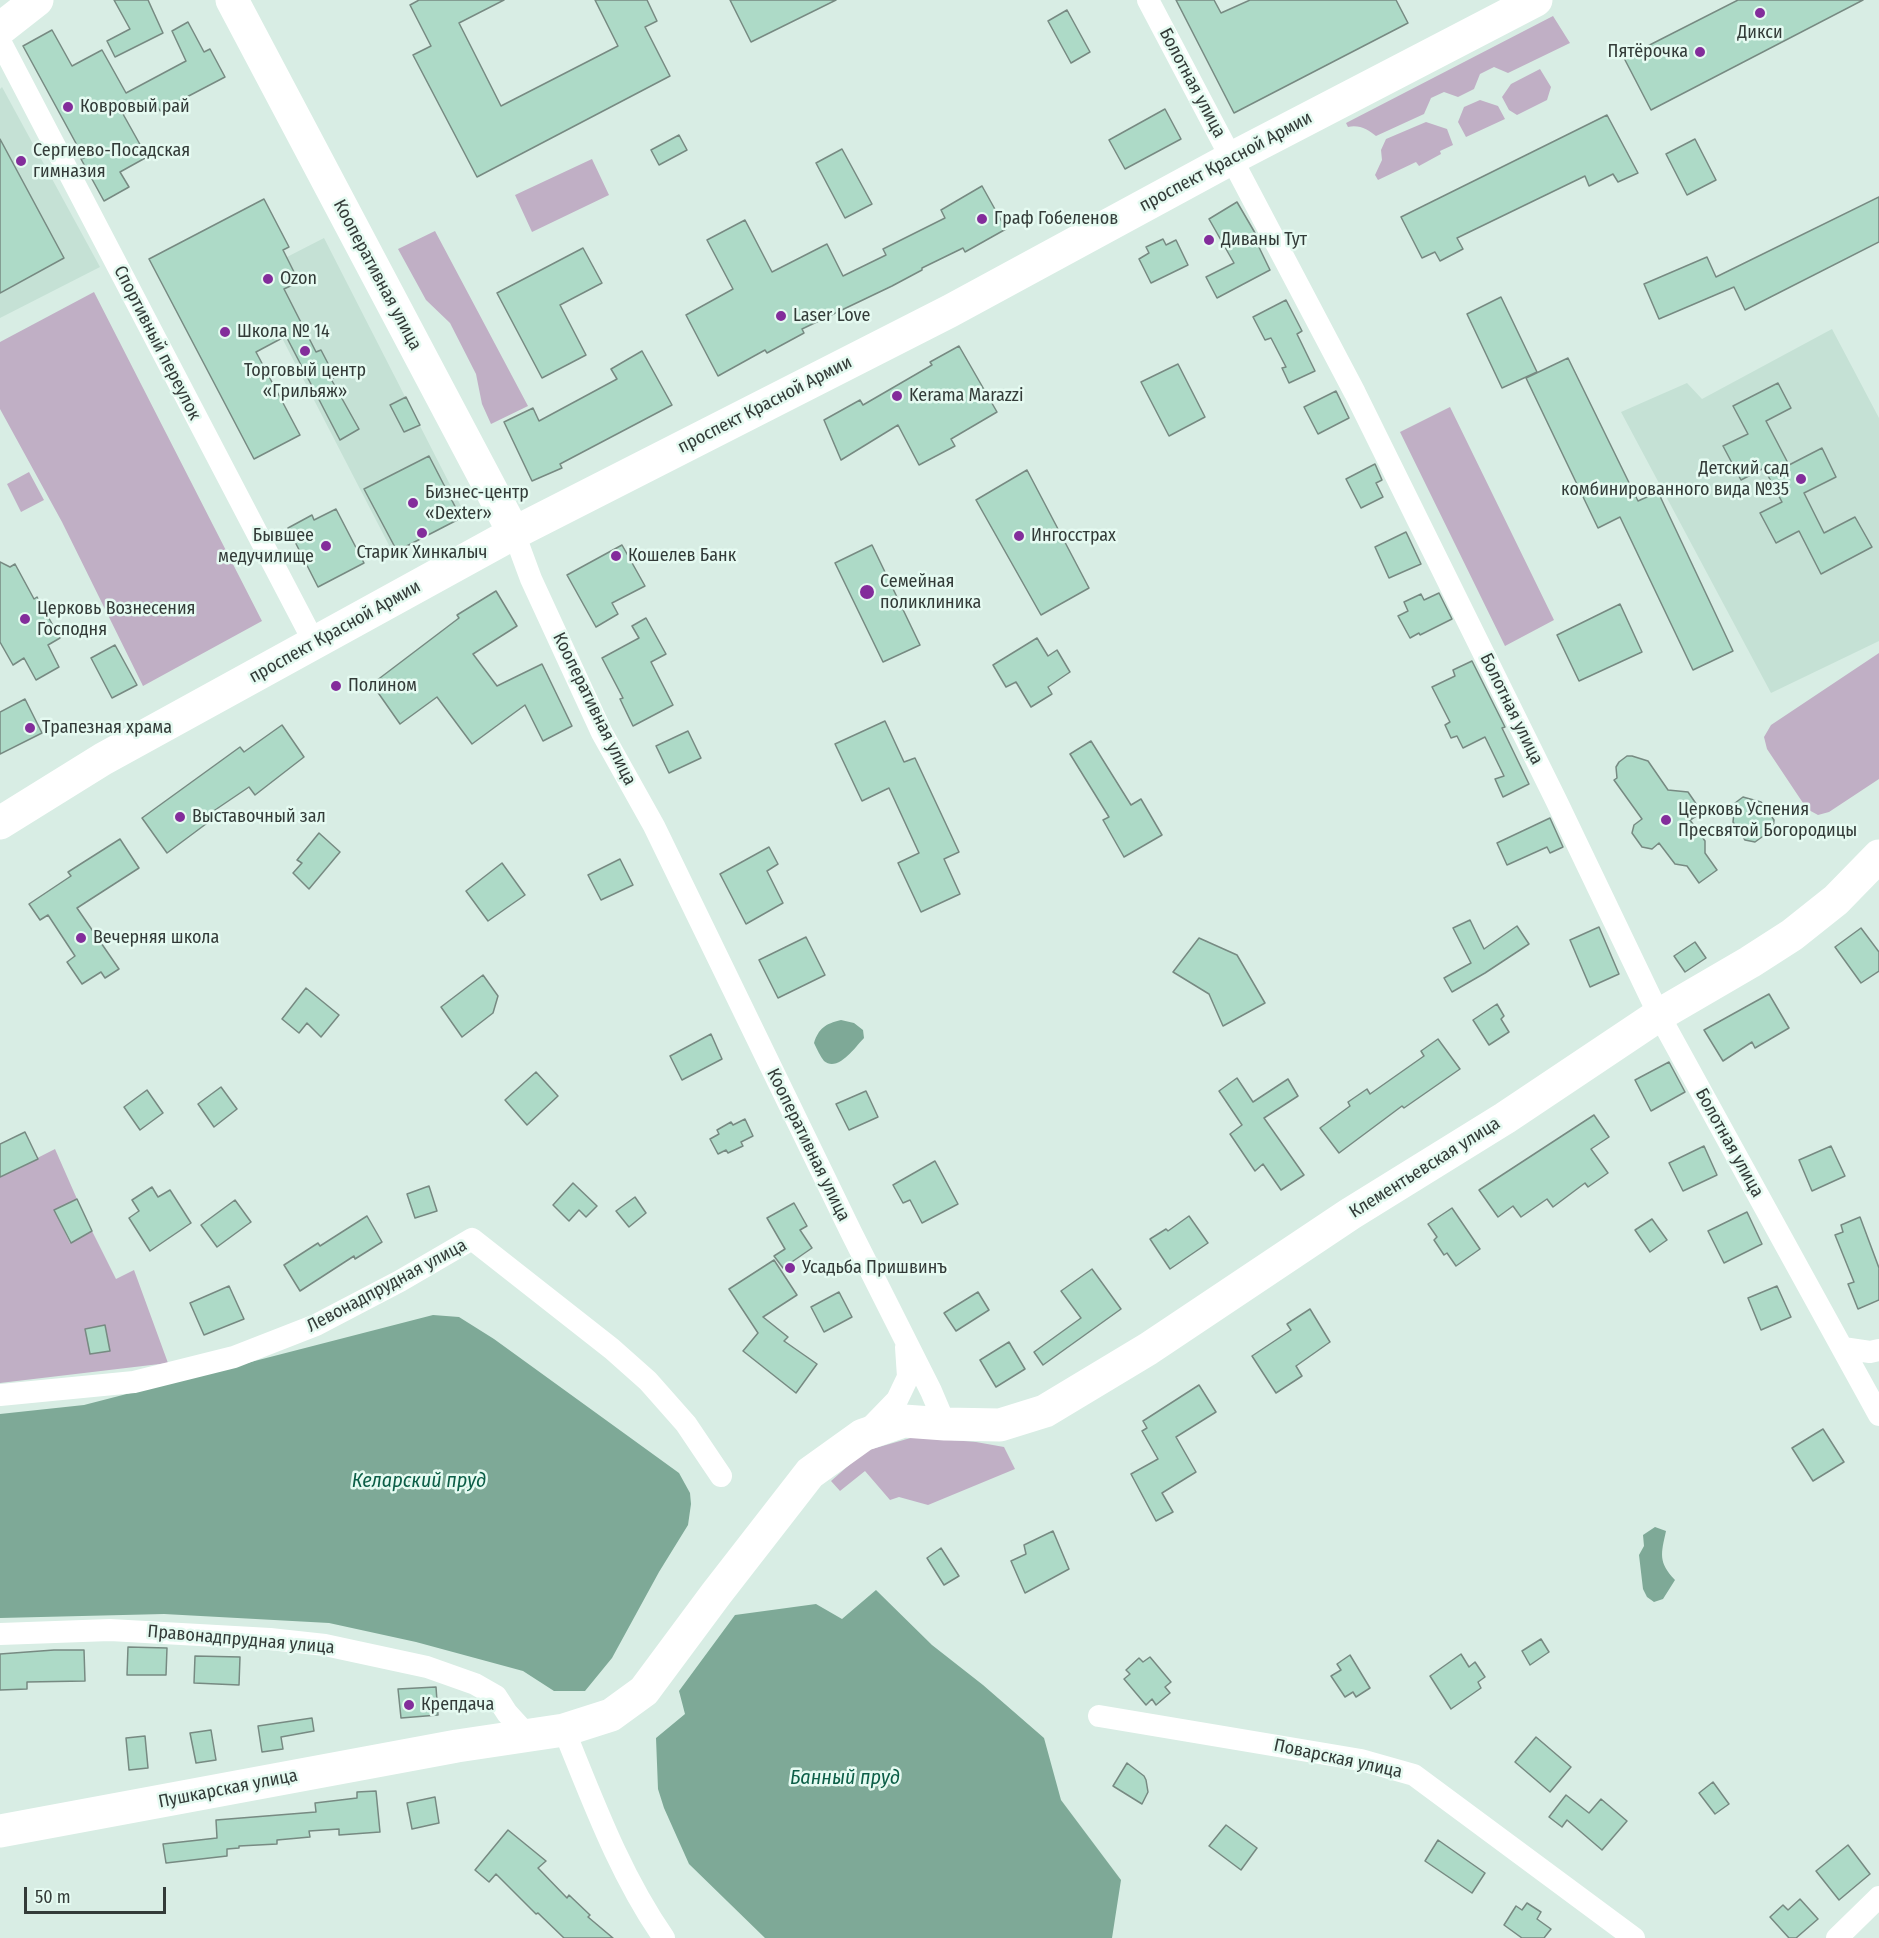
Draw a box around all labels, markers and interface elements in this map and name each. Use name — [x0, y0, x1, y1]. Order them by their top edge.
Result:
marker: Дикси — [1753, 6, 1767, 20]
place label: Дикси — [1737, 22, 1783, 44]
street label: Болотная улица — [1154, 25, 1230, 141]
place label: Пятёрочка — [1608, 41, 1688, 63]
marker: Пятёрочка — [1693, 45, 1707, 59]
place label: Ковровый рай — [80, 96, 190, 118]
marker: Ковровый рай — [61, 100, 75, 114]
street label: проспект Красной Армии — [1136, 107, 1316, 217]
place label: Сергиево-Посадская гимназия — [33, 140, 190, 182]
marker: Сергиево-Посадская гимназия — [14, 154, 28, 168]
street label: Кооперативная улица — [328, 196, 426, 354]
place label: Граф Гобеленов — [994, 208, 1118, 230]
marker: Граф Гобеленов — [975, 212, 989, 226]
place label: Диваны Тут — [1221, 229, 1307, 251]
marker: Диваны Тут — [1202, 233, 1216, 247]
street label: Спортивный переулок — [109, 262, 205, 424]
place label: Ozon — [280, 268, 317, 290]
marker: Ozon — [261, 272, 275, 286]
place label: Laser Love — [793, 305, 870, 327]
marker: Laser Love — [774, 309, 788, 323]
place label: Школа № 14 — [237, 321, 330, 343]
marker: Школа № 14 — [218, 325, 232, 339]
marker: Торговый центр «Грильяж» — [298, 344, 312, 358]
street label: проспект Красной Армии — [674, 352, 856, 458]
place label: Торговый центр «Грильяж» — [244, 360, 366, 403]
place label: Kerama Marazzi — [909, 385, 1024, 407]
marker: Kerama Marazzi — [890, 389, 904, 403]
place label: Детский сад комбинированного вида №35 — [1561, 458, 1789, 500]
marker: Детский сад комбинированного вида №35 — [1794, 472, 1808, 486]
place label: Бизнес-центр «Dexter» — [425, 482, 529, 524]
marker: Бизнес-центр «Dexter» — [406, 496, 420, 510]
place label: Бывшее медучилище — [218, 525, 314, 568]
place label: Ингосстрах — [1031, 525, 1116, 547]
marker: Старик Хинкалыч — [415, 526, 429, 540]
marker: Ингосстрах — [1012, 529, 1026, 543]
marker: Бывшее медучилище — [319, 539, 333, 553]
place label: Старик Хинкалыч — [357, 542, 487, 564]
place label: Кошелев Банк — [628, 545, 736, 567]
marker: Кошелев Банк — [609, 549, 623, 563]
place label: Семейная поликлиника — [880, 571, 981, 614]
street label: проспект Красной Армии — [246, 576, 424, 688]
marker: Семейная поликлиника — [858, 583, 876, 601]
place label: Церковь Вознесения Господня — [37, 598, 195, 640]
marker: Церковь Вознесения Господня — [18, 612, 32, 626]
street label: Кооперативная улица — [548, 629, 640, 789]
street label: Болотная улица — [1475, 650, 1547, 768]
place label: Полином — [348, 675, 417, 697]
marker: Полином — [329, 679, 343, 693]
place label: Трапезная храма — [42, 717, 172, 739]
marker: Трапезная храма — [23, 721, 37, 735]
place label: Церковь Успения Пресвятой Богородицы — [1678, 799, 1857, 842]
place label: Выставочный зал — [192, 806, 326, 828]
marker: Выставочный зал — [173, 810, 187, 824]
marker: Церковь Успения Пресвятой Богородицы — [1659, 813, 1673, 827]
place label: Вечерняя школа — [93, 927, 219, 949]
marker: Вечерняя школа — [74, 931, 88, 945]
street label: Кооперативная улица — [762, 1065, 854, 1225]
street label: Болотная улица — [1690, 1085, 1768, 1201]
street label: Клементьевская улица — [1346, 1113, 1504, 1223]
street label: Левонадпрудная улица — [303, 1235, 471, 1337]
place label: Усадьба Пришвинъ — [802, 1257, 947, 1279]
marker: Усадьба Пришвинъ — [783, 1261, 797, 1275]
water label: Келарский пруд — [352, 1469, 486, 1493]
street label: Правонадпрудная улица — [147, 1621, 335, 1659]
place label: Крепдача — [421, 1694, 494, 1716]
marker: Крепдача — [402, 1698, 416, 1712]
street label: Поварская улица — [1272, 1735, 1404, 1783]
street label: Пушкарская улица — [157, 1765, 299, 1813]
water label: Банный пруд — [790, 1766, 900, 1790]
scale bar — [27, 1875, 170, 1913]
text: 50 m — [35, 1886, 71, 1908]

